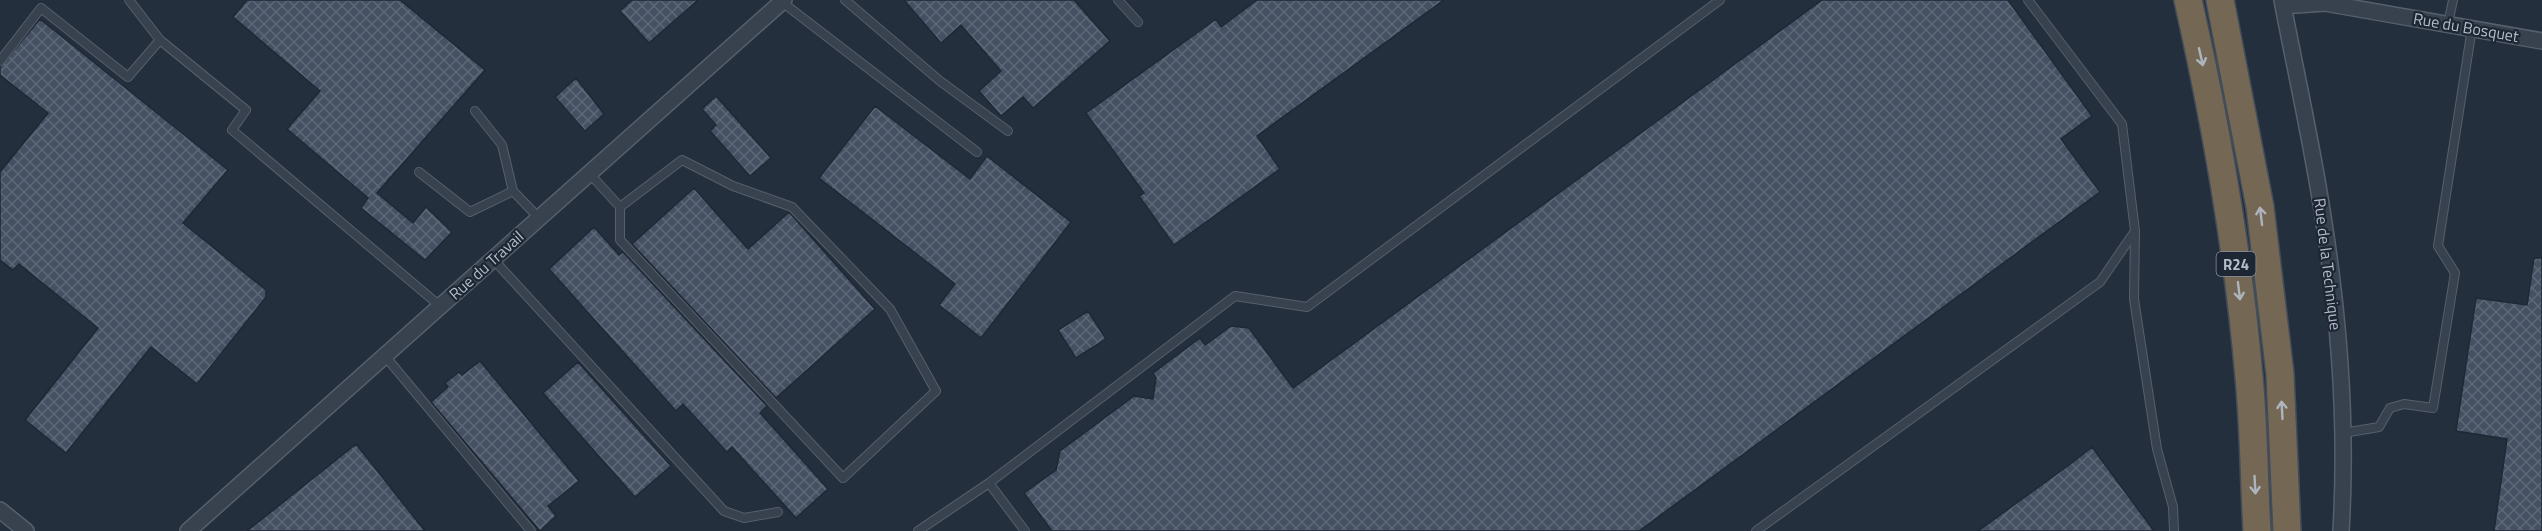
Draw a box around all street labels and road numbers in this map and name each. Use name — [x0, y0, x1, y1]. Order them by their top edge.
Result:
street label: Rue du Bosquet — [2411, 6, 2521, 48]
street label: Rue de la Technique — [2308, 197, 2348, 331]
street label: Rue du Travail — [443, 225, 529, 305]
road number: R24 — [2216, 252, 2256, 276]

